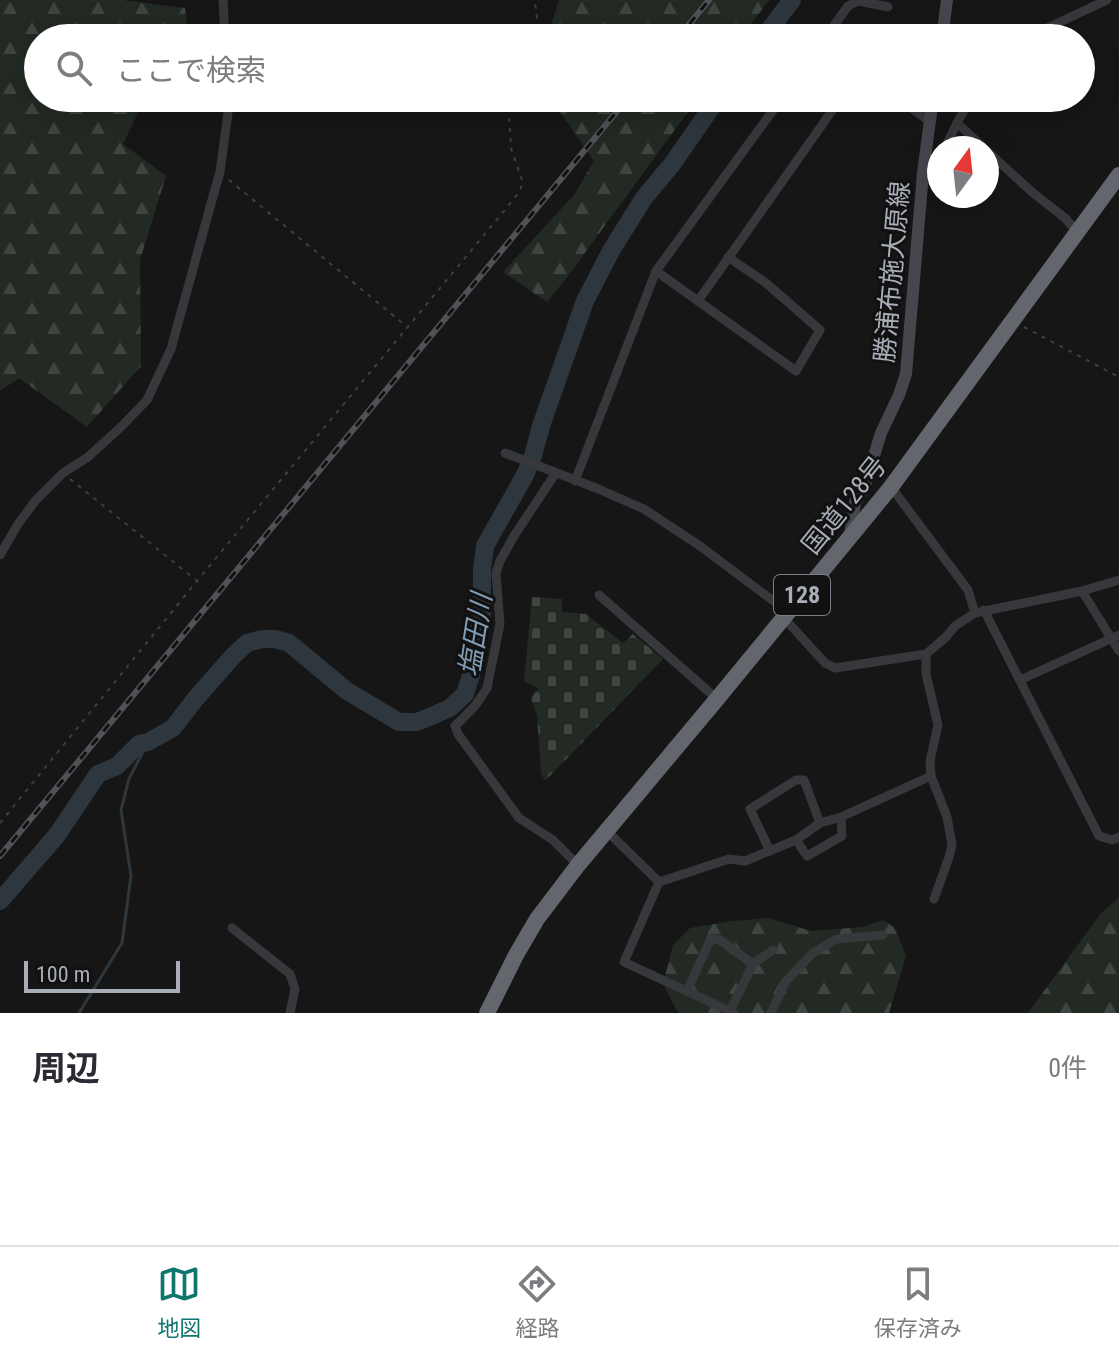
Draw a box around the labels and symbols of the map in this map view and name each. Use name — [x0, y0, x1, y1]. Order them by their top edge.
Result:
north arrow — [927, 136, 999, 208]
street label: 勝浦布施大原線 — [869, 180, 915, 364]
street label: 国道128号 — [796, 450, 892, 560]
road number: 128 — [774, 575, 830, 615]
water label: 塩田川 — [453, 588, 499, 679]
scale bar — [24, 957, 180, 993]

